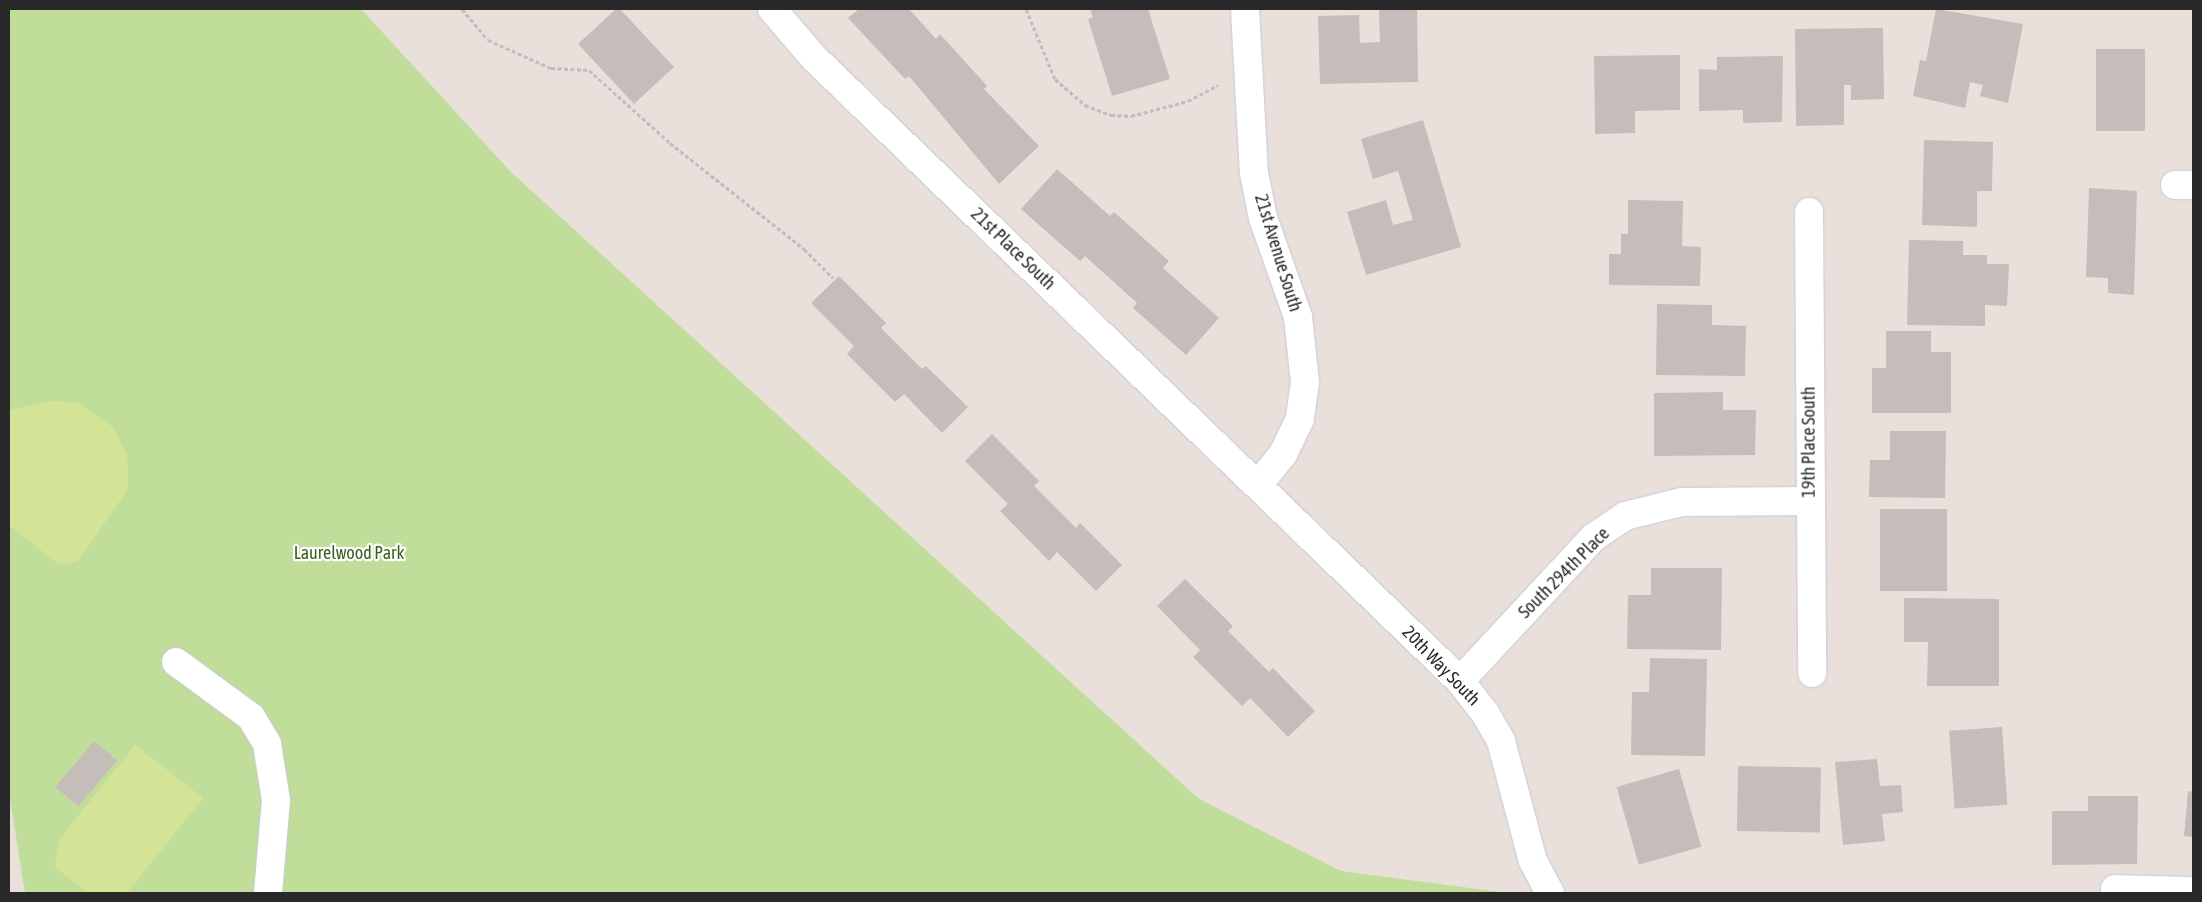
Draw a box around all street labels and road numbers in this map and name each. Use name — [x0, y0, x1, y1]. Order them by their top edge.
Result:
street label: 21st Avenue South — [1250, 192, 1306, 314]
street label: 21st Place South — [966, 203, 1060, 295]
street label: 19th Place South — [1798, 386, 1820, 498]
street label: South 294th Place — [1514, 523, 1614, 623]
street label: 20th Way South — [1398, 622, 1484, 710]

